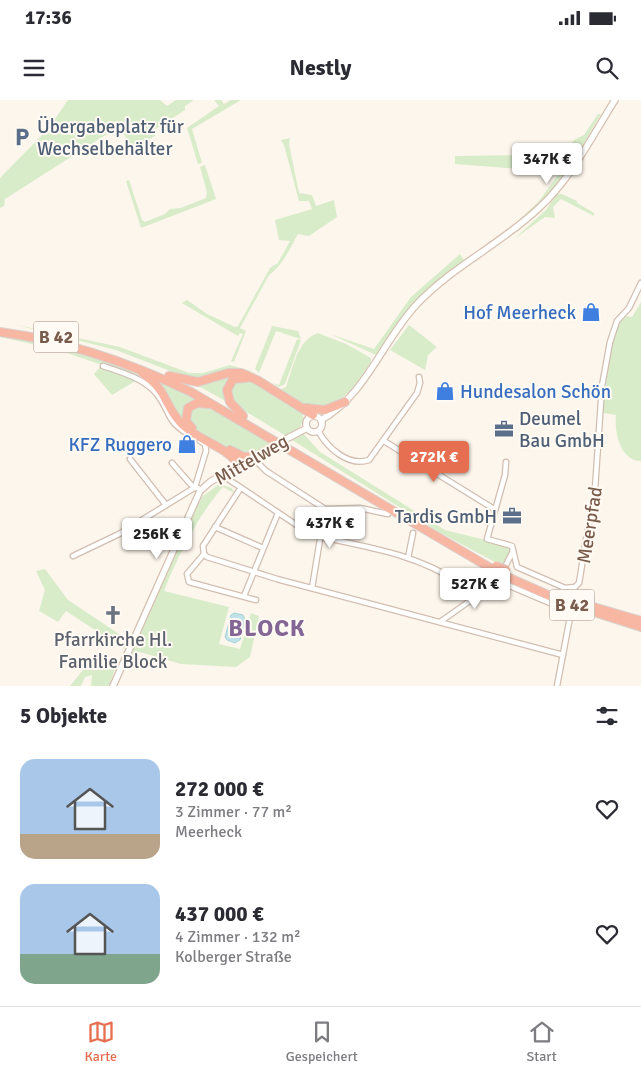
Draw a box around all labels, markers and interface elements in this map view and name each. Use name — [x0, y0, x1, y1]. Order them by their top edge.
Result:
text: 17:36 — [25, 6, 72, 30]
icon: menu — [20, 54, 48, 82]
text: Nestly — [290, 54, 351, 81]
icon: search — [593, 54, 621, 82]
place label: Übergabeplatz für Wechselbehälter — [37, 115, 184, 161]
parking icon: Übergabeplatz für Wechselbehälter — [11, 126, 33, 148]
pin: 347K € — [506, 142, 588, 185]
text: 347K € — [523, 149, 571, 169]
place label: Hof Meerheck — [463, 301, 576, 325]
shop icon: Hof Meerheck — [580, 301, 602, 323]
road number: B 42 — [34, 322, 78, 352]
shop icon: Hundesalon Schön — [434, 380, 456, 402]
place label: Hundesalon Schön — [460, 380, 611, 404]
place label: Deumel Bau GmbH — [519, 407, 605, 453]
office icon: Deumel Bau GmbH — [493, 418, 515, 440]
street label: Mittelweg — [210, 429, 293, 491]
place label: KFZ Ruggero — [68, 433, 172, 457]
shop icon: KFZ Ruggero — [176, 433, 198, 455]
pin: 272K € — [393, 440, 475, 483]
text: 272K € — [410, 447, 458, 467]
street label: Meerpfad — [572, 485, 608, 565]
place label: Tardis GmbH — [395, 505, 497, 529]
office icon: Tardis GmbH — [501, 505, 523, 527]
pin: 437K € — [289, 506, 371, 549]
text: 437K € — [306, 513, 354, 533]
pin: 256K € — [116, 518, 198, 560]
text: 256K € — [133, 524, 181, 544]
pin: 527K € — [434, 568, 516, 610]
text: 527K € — [451, 574, 499, 594]
road number: B 42 — [550, 590, 594, 620]
church icon: Pfarrkirche Hl. Familie Block — [102, 604, 124, 626]
district label: BLOCK — [228, 613, 306, 643]
place label: Pfarrkirche Hl. Familie Block — [54, 628, 172, 674]
icon: filters — [593, 702, 621, 730]
text: 5 Objekte — [20, 703, 107, 729]
text: 272 000 € — [175, 776, 264, 802]
icon: home — [60, 779, 120, 839]
icon: heart — [593, 795, 621, 823]
text: 3 Zimmer · 77 m² — [175, 802, 292, 822]
text: Meerheck — [175, 822, 242, 842]
text: 437 000 € — [175, 901, 264, 927]
icon: home — [60, 904, 120, 964]
icon: heart — [593, 920, 621, 948]
text: 4 Zimmer · 132 m² — [175, 927, 301, 947]
text: Kolberger Straße — [175, 947, 292, 967]
tab: Karte — [84, 1018, 117, 1065]
tab: Gespeichert — [286, 1018, 358, 1065]
tab: Start — [526, 1018, 557, 1065]

